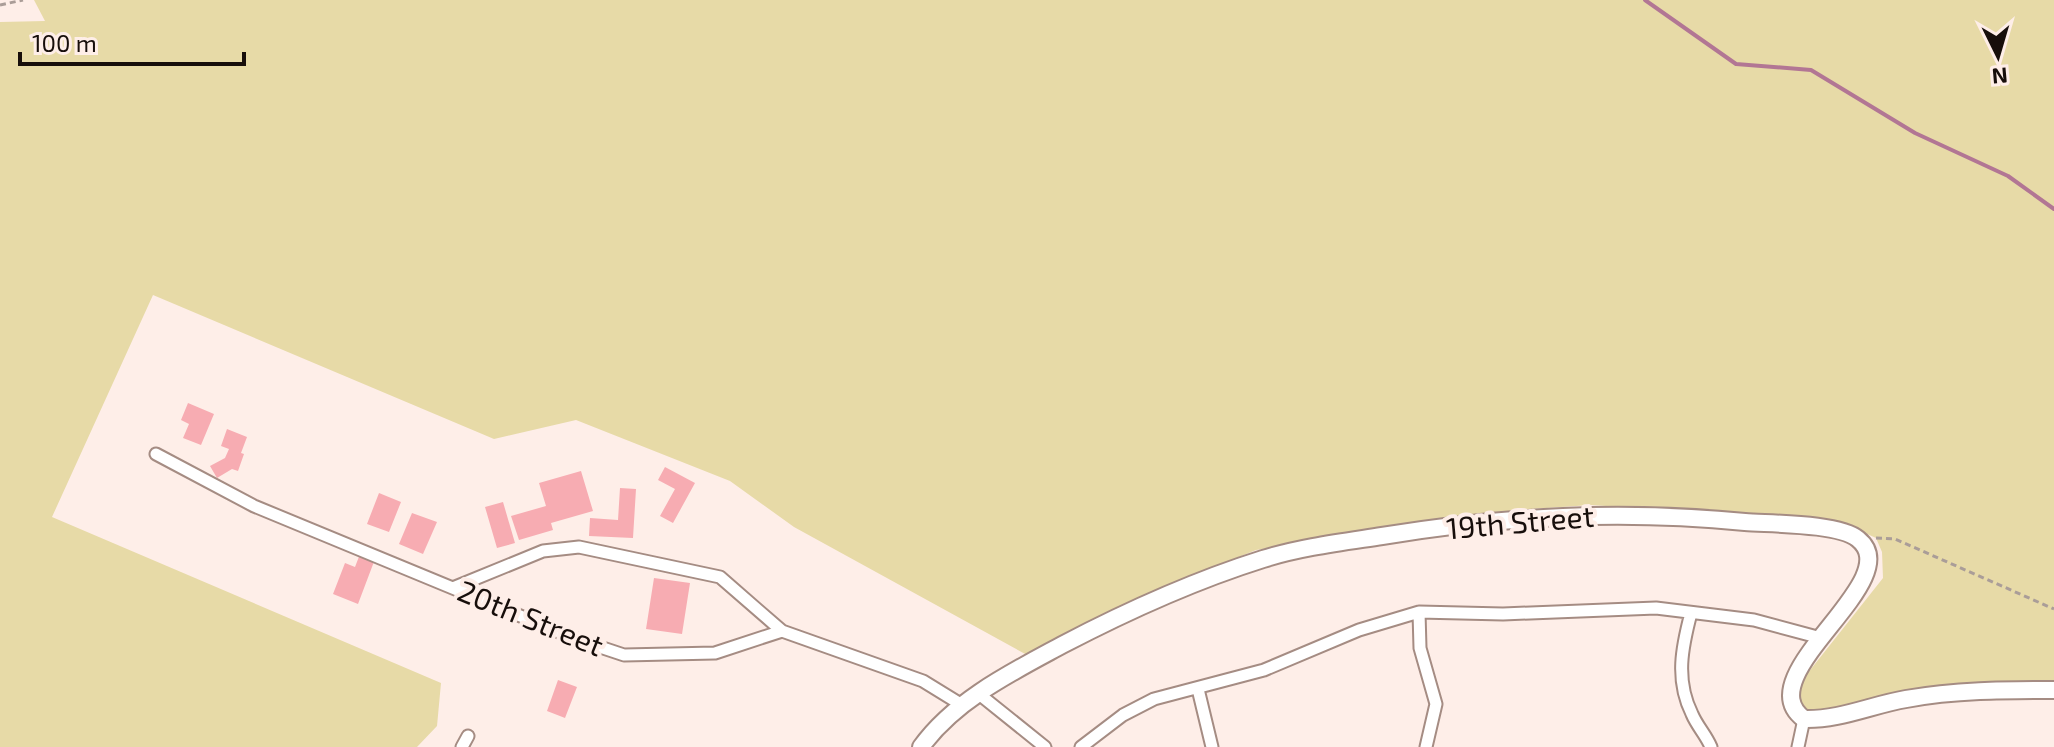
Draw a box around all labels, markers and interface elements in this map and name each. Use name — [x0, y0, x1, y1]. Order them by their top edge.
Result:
scale bar — [20, 16, 244, 66]
north arrow — [1958, 16, 2038, 96]
text: 100 m — [32, 28, 97, 57]
text: N — [1991, 63, 2009, 91]
street label: 19th Street — [1445, 497, 1595, 545]
street label: 20th Street — [453, 571, 609, 663]

